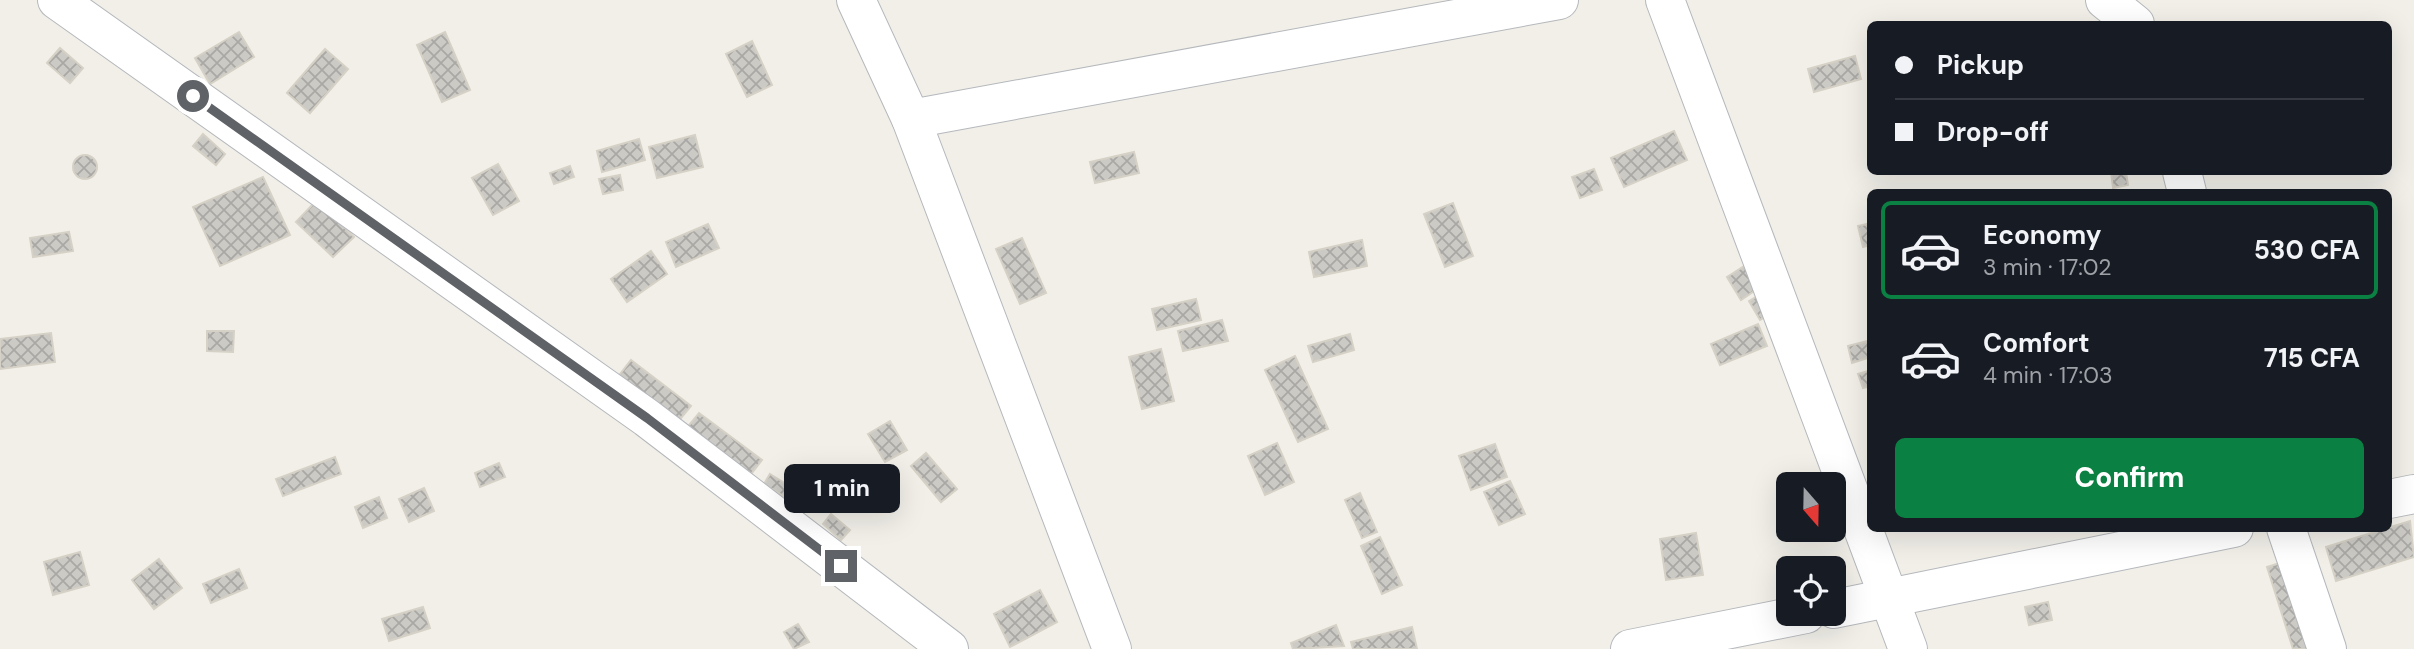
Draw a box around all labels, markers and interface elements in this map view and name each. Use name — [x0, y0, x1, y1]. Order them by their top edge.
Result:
text: Pickup — [1937, 48, 2024, 82]
route start — [177, 80, 209, 112]
text: Drop-off — [1937, 115, 2049, 149]
text: Economy — [1983, 218, 2101, 252]
icon: car — [1899, 219, 1962, 282]
text: 530 CFA — [2254, 233, 2360, 267]
text: 3 min · 17:02 — [1983, 252, 2112, 282]
text: Comfort — [1983, 326, 2089, 360]
icon: car — [1899, 327, 1962, 390]
text: 715 CFA — [2264, 341, 2360, 375]
text: 4 min · 17:03 — [1983, 360, 2113, 390]
button: Confirm — [1895, 438, 2364, 518]
callout: 1 min — [783, 464, 899, 514]
north arrow — [1776, 472, 1846, 542]
map controls — [1776, 472, 1846, 626]
text: 1 min — [814, 473, 870, 503]
route end — [825, 550, 857, 582]
button: locate — [1776, 556, 1846, 626]

